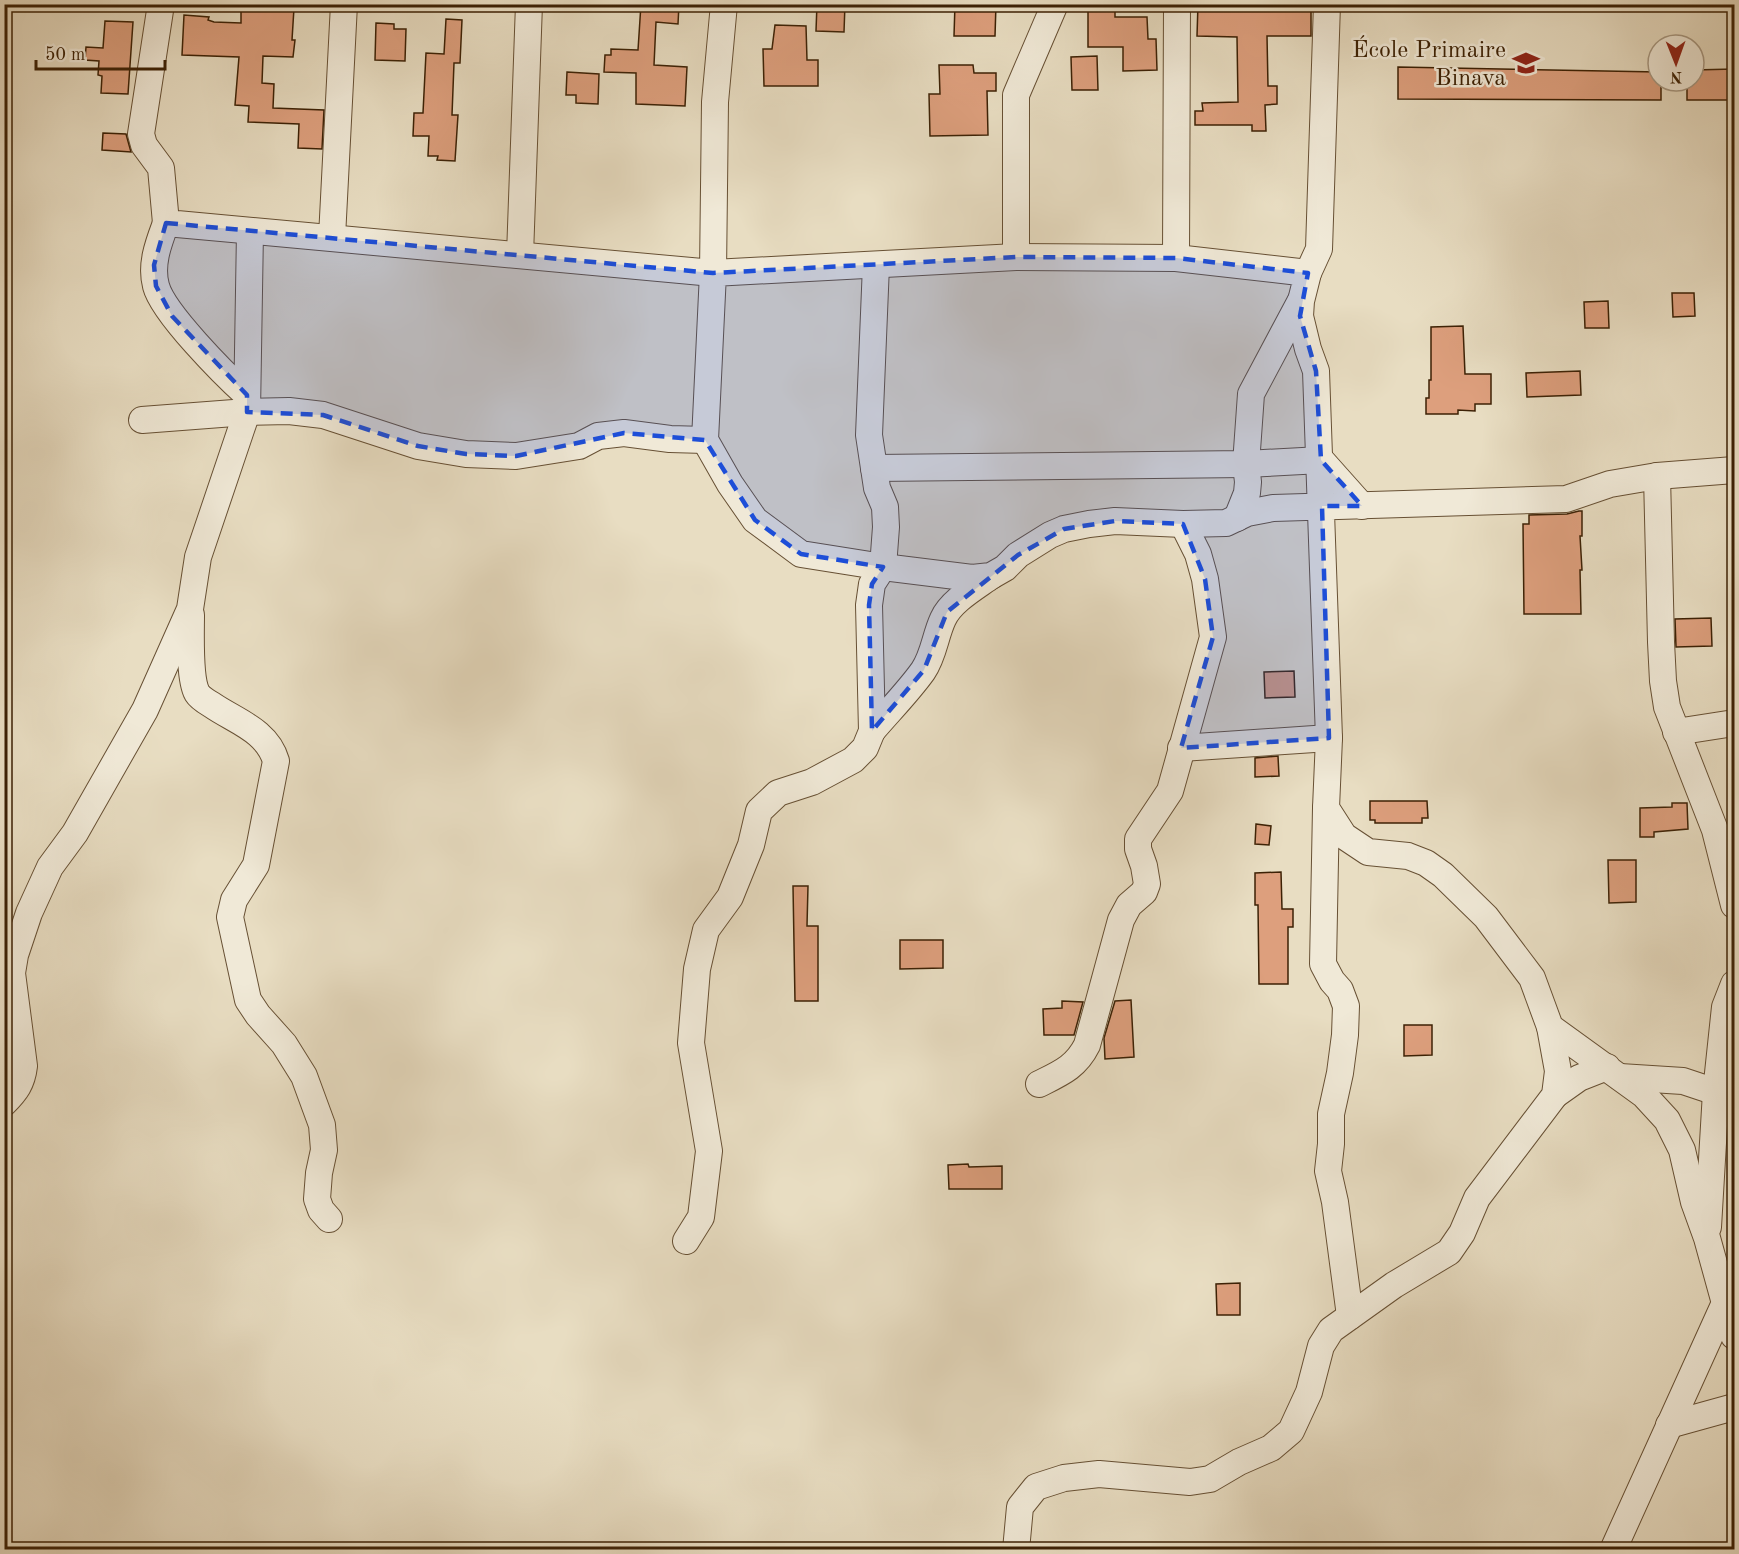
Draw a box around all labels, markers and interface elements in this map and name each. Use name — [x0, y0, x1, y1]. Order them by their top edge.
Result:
scale bar — [36, 33, 165, 71]
north arrow — [1646, 33, 1706, 93]
place label: École Primaire Binava — [1352, 35, 1506, 91]
text: 50 m — [45, 46, 85, 64]
school or university icon: École Primaire Binava — [1511, 48, 1541, 78]
text: N — [1669, 68, 1682, 84]

